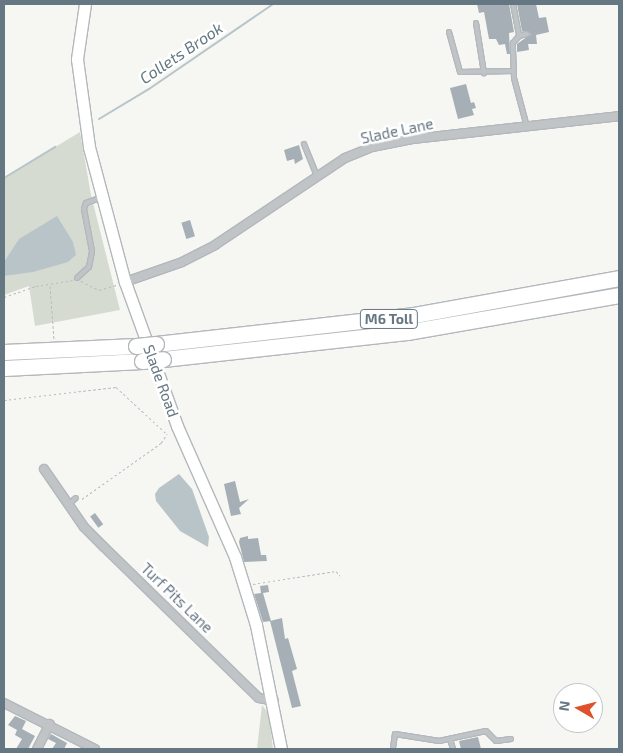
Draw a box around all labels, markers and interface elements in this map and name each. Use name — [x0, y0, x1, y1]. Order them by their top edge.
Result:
water label: Collets Brook — [136, 18, 226, 88]
street label: Slade Lane — [359, 115, 435, 147]
road number: M6 Toll — [359, 308, 419, 330]
street label: Slade Road — [140, 342, 182, 420]
street label: Turf Pits Lane — [137, 559, 217, 637]
north arrow — [553, 683, 603, 733]
text: N — [555, 700, 573, 712]

